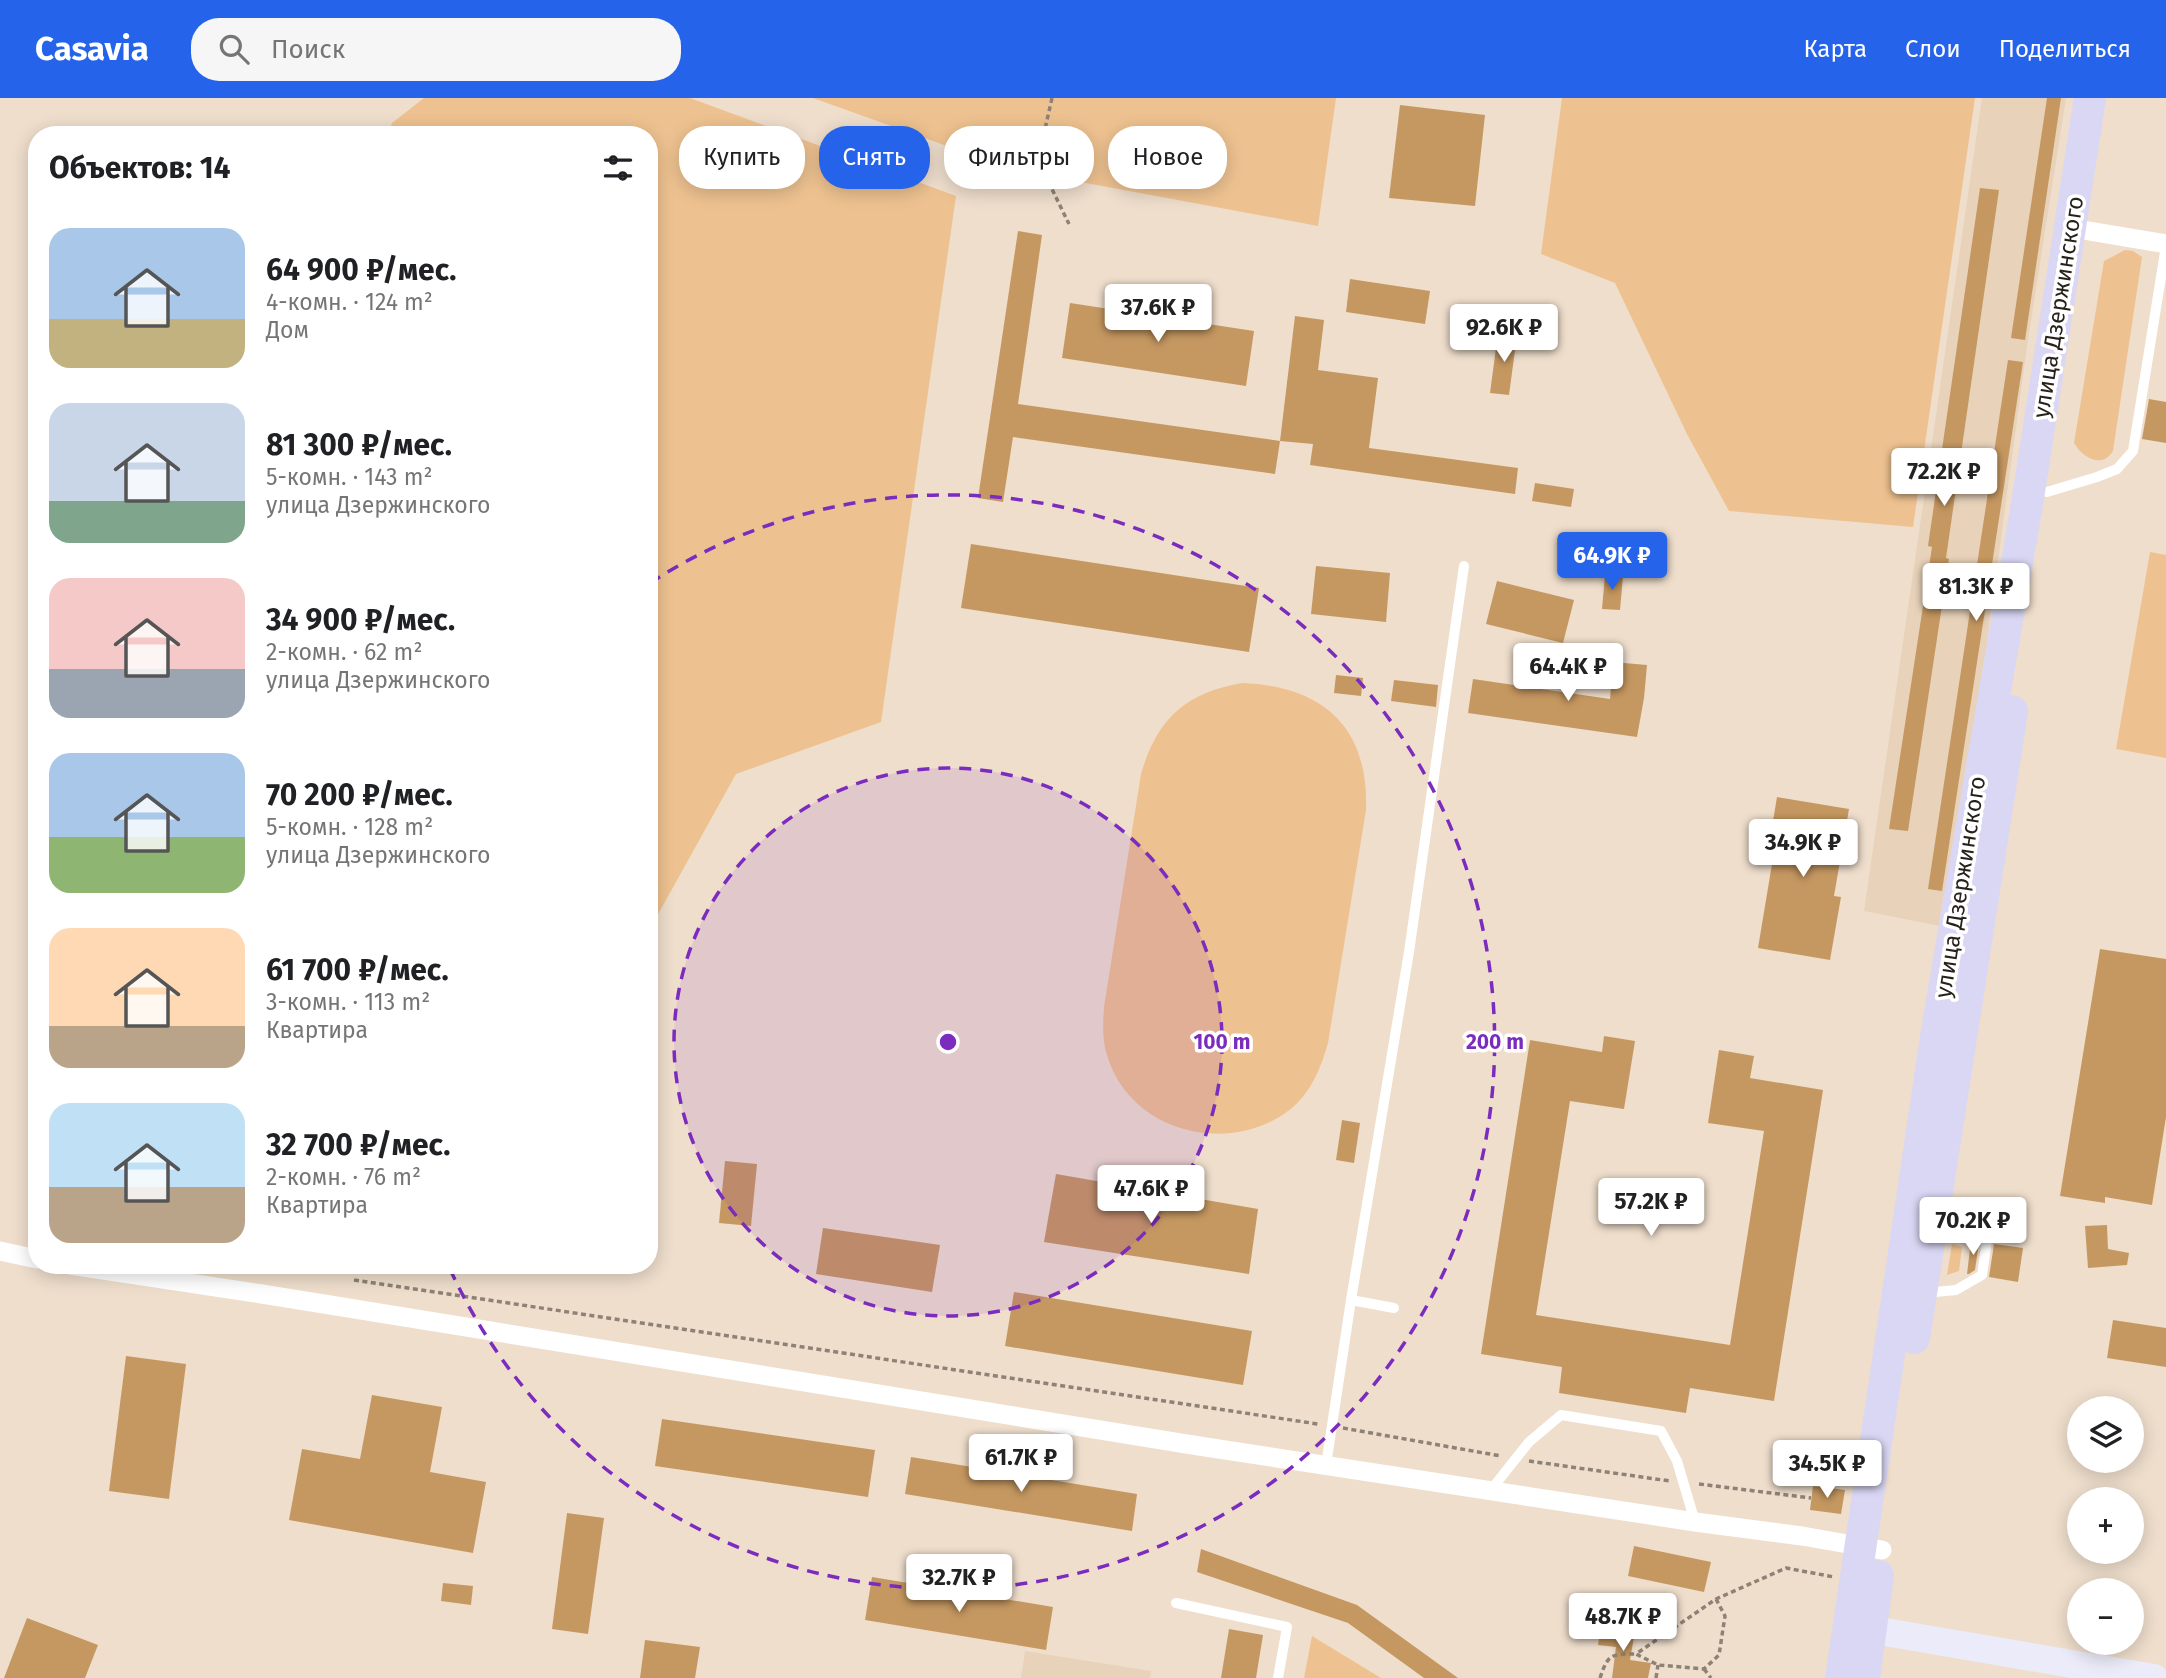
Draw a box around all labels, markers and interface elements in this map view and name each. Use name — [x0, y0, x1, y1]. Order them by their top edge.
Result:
search box — [191, 18, 681, 81]
text: Casavia — [35, 29, 149, 69]
icon: search — [215, 30, 253, 68]
text: Поиск — [271, 34, 345, 65]
text: Карта — [1803, 35, 1867, 63]
text: Слои — [1905, 35, 1961, 63]
text: Поделиться — [1999, 35, 2131, 63]
chip: Купить — [679, 126, 805, 189]
chip: Снять — [819, 126, 930, 189]
chip: Фильтры — [944, 126, 1094, 189]
chip: Новое — [1108, 126, 1227, 189]
icon: filters — [599, 149, 637, 187]
text: Объектов: 14 — [49, 150, 231, 186]
street label: улица Дзержинского — [2027, 194, 2089, 420]
text: 64 900 ₽/мес. — [266, 252, 457, 288]
icon: home — [105, 256, 189, 340]
pin: 37.6K ₽ — [1093, 285, 1223, 344]
text: 4-комн. · 124 m² — [266, 288, 433, 316]
text: 37.6K ₽ — [1121, 293, 1195, 321]
pin: 92.6K ₽ — [1439, 304, 1569, 364]
text: 92.6K ₽ — [1466, 313, 1542, 341]
text: Дом — [266, 316, 309, 344]
text: 81 300 ₽/мес. — [266, 427, 452, 463]
icon: home — [105, 431, 189, 515]
pin: 72.2K ₽ — [1879, 448, 2009, 508]
text: 72.2K ₽ — [1907, 457, 1981, 485]
text: 5-комн. · 143 m² — [266, 463, 432, 491]
text: улица Дзержинского — [266, 491, 490, 519]
pin: 64.9K ₽ — [1547, 532, 1677, 592]
text: 64.9K ₽ — [1573, 541, 1651, 569]
pin: 81.3K ₽ — [1911, 564, 2041, 623]
text: 81.3K ₽ — [1939, 572, 2013, 600]
text: 34 900 ₽/мес. — [266, 602, 455, 638]
icon: home — [105, 606, 189, 690]
text: 2-комн. · 62 m² — [266, 638, 422, 666]
pin: 64.4K ₽ — [1503, 644, 1633, 703]
text: 64.4K ₽ — [1529, 652, 1607, 680]
text: улица Дзержинского — [266, 666, 490, 694]
street label: улица Дзержинского — [1929, 774, 1991, 1000]
text: 70 200 ₽/мес. — [266, 777, 453, 813]
icon: home — [105, 781, 189, 865]
text: 5-комн. · 128 m² — [266, 813, 433, 841]
pin: 34.9K ₽ — [1738, 820, 1868, 879]
text: 34.9K ₽ — [1765, 828, 1841, 856]
text: улица Дзержинского — [266, 841, 490, 869]
text: 61 700 ₽/мес. — [266, 952, 449, 988]
icon: home — [105, 956, 189, 1040]
text: 3-комн. · 113 m² — [266, 988, 430, 1016]
text: Квартира — [266, 1016, 368, 1044]
text: 100 m — [1193, 1029, 1251, 1055]
text: 200 m — [1466, 1029, 1524, 1055]
centre of rings — [936, 1030, 960, 1054]
text: 32 700 ₽/мес. — [266, 1127, 450, 1163]
icon: home — [105, 1131, 189, 1215]
text: 2-комн. · 76 m² — [266, 1163, 421, 1191]
pin: 47.6K ₽ — [1086, 1166, 1216, 1225]
text: 47.6K ₽ — [1113, 1174, 1189, 1202]
pin: 57.2K ₽ — [1586, 1178, 1716, 1238]
text: 57.2K ₽ — [1614, 1187, 1688, 1215]
text: Квартира — [266, 1191, 368, 1219]
pin: 70.2K ₽ — [1908, 1198, 2038, 1257]
text: 70.2K ₽ — [1935, 1206, 2011, 1234]
map controls — [2067, 1396, 2144, 1655]
button: layers — [2067, 1396, 2144, 1473]
pin: 61.7K ₽ — [956, 1434, 1086, 1494]
pin: 34.5K ₽ — [1762, 1440, 1892, 1500]
text: 61.7K ₽ — [985, 1443, 1057, 1471]
text: 34.5K ₽ — [1789, 1449, 1865, 1477]
button: + — [2067, 1487, 2144, 1564]
pin: 32.7K ₽ — [894, 1554, 1024, 1614]
text: 32.7K ₽ — [922, 1563, 996, 1591]
button: − — [2067, 1578, 2144, 1655]
pin: 48.7K ₽ — [1558, 1594, 1688, 1653]
text: 48.7K ₽ — [1585, 1602, 1661, 1630]

